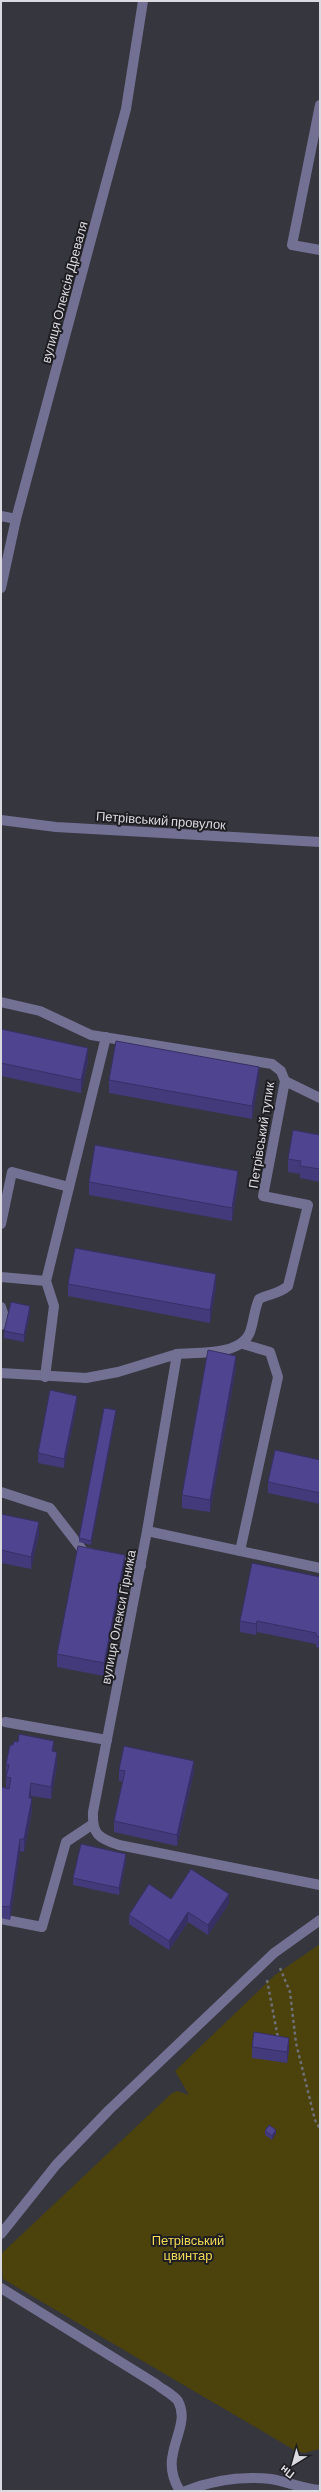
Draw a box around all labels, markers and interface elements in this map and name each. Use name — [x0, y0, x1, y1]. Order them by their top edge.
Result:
street label: вулиця Олексія Древаля — [37, 219, 91, 365]
street label: Петрівський провулок — [96, 807, 227, 833]
street label: Петрівський тупик — [245, 1080, 277, 1189]
street label: вулиця Олекси Гірника — [97, 1548, 139, 1686]
park label: Петрівський цвинтар — [152, 2232, 224, 2263]
north arrow — [273, 2444, 313, 2484]
text: Пн — [277, 2463, 296, 2482]

